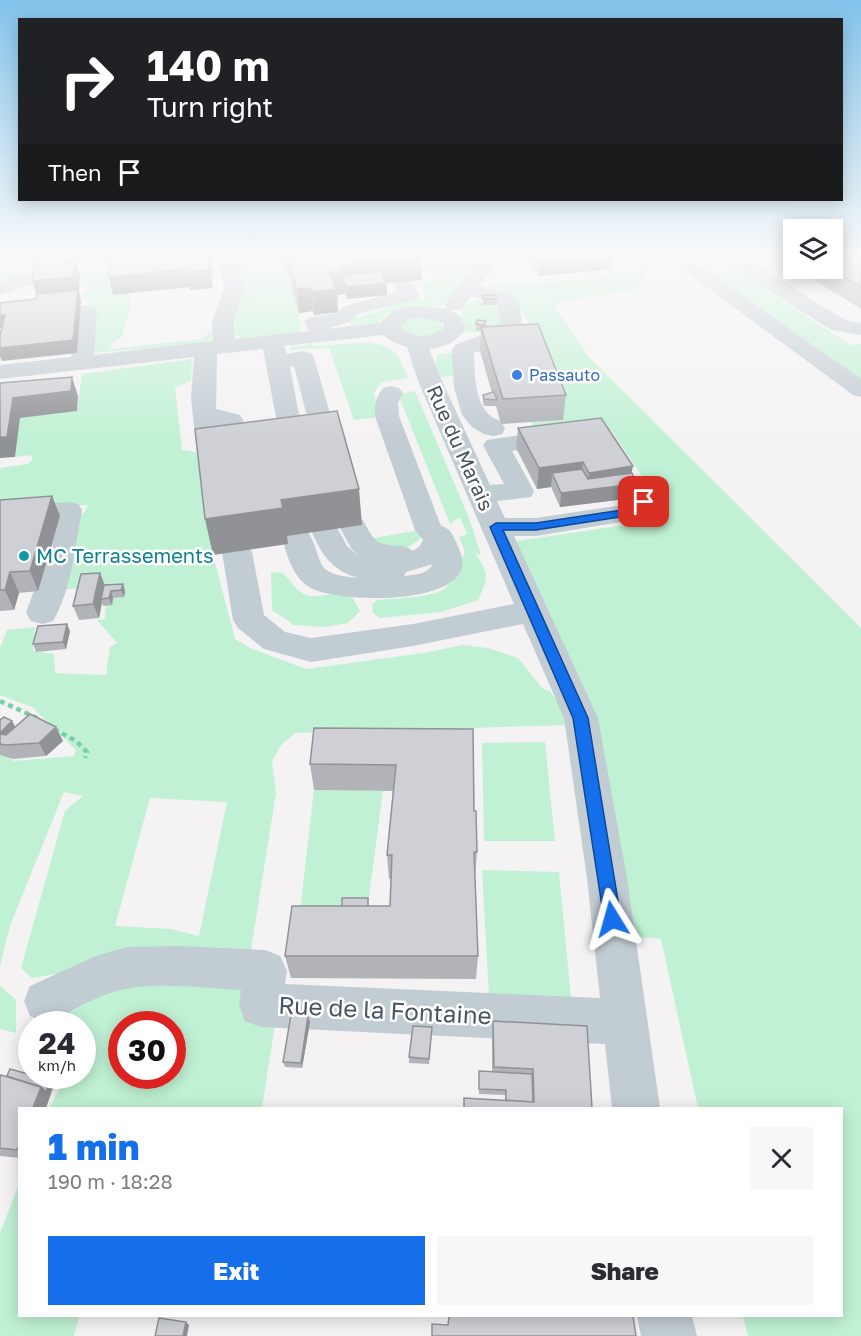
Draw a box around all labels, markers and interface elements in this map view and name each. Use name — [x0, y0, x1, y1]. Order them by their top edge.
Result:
text: 140 m — [147, 40, 269, 90]
icon: right — [48, 42, 126, 120]
text: Turn right — [147, 91, 273, 123]
icon: arrive — [113, 156, 146, 189]
text: Then — [48, 159, 101, 186]
map controls — [783, 219, 843, 279]
button: layers — [783, 219, 843, 279]
place label: Passauto — [529, 365, 600, 385]
marker: Passauto — [510, 368, 524, 382]
street label: Rue du Marais — [423, 381, 499, 514]
pin — [618, 476, 669, 527]
icon: arrive — [627, 485, 660, 518]
place label: MC Terrassements — [36, 543, 214, 567]
marker: MC Terrassements — [17, 549, 31, 563]
position arrow — [580, 887, 644, 951]
street label: Rue de la Fontaine — [278, 989, 492, 1030]
speed limit sign: 30 — [108, 1011, 186, 1089]
text: 24 — [38, 1025, 76, 1061]
text: km/h — [38, 1056, 76, 1074]
text: 1 min — [48, 1125, 139, 1168]
button: close — [750, 1127, 813, 1190]
text: 190 m · 18:28 — [48, 1169, 173, 1193]
button: Exit — [48, 1236, 425, 1305]
button: Share — [437, 1236, 813, 1305]

